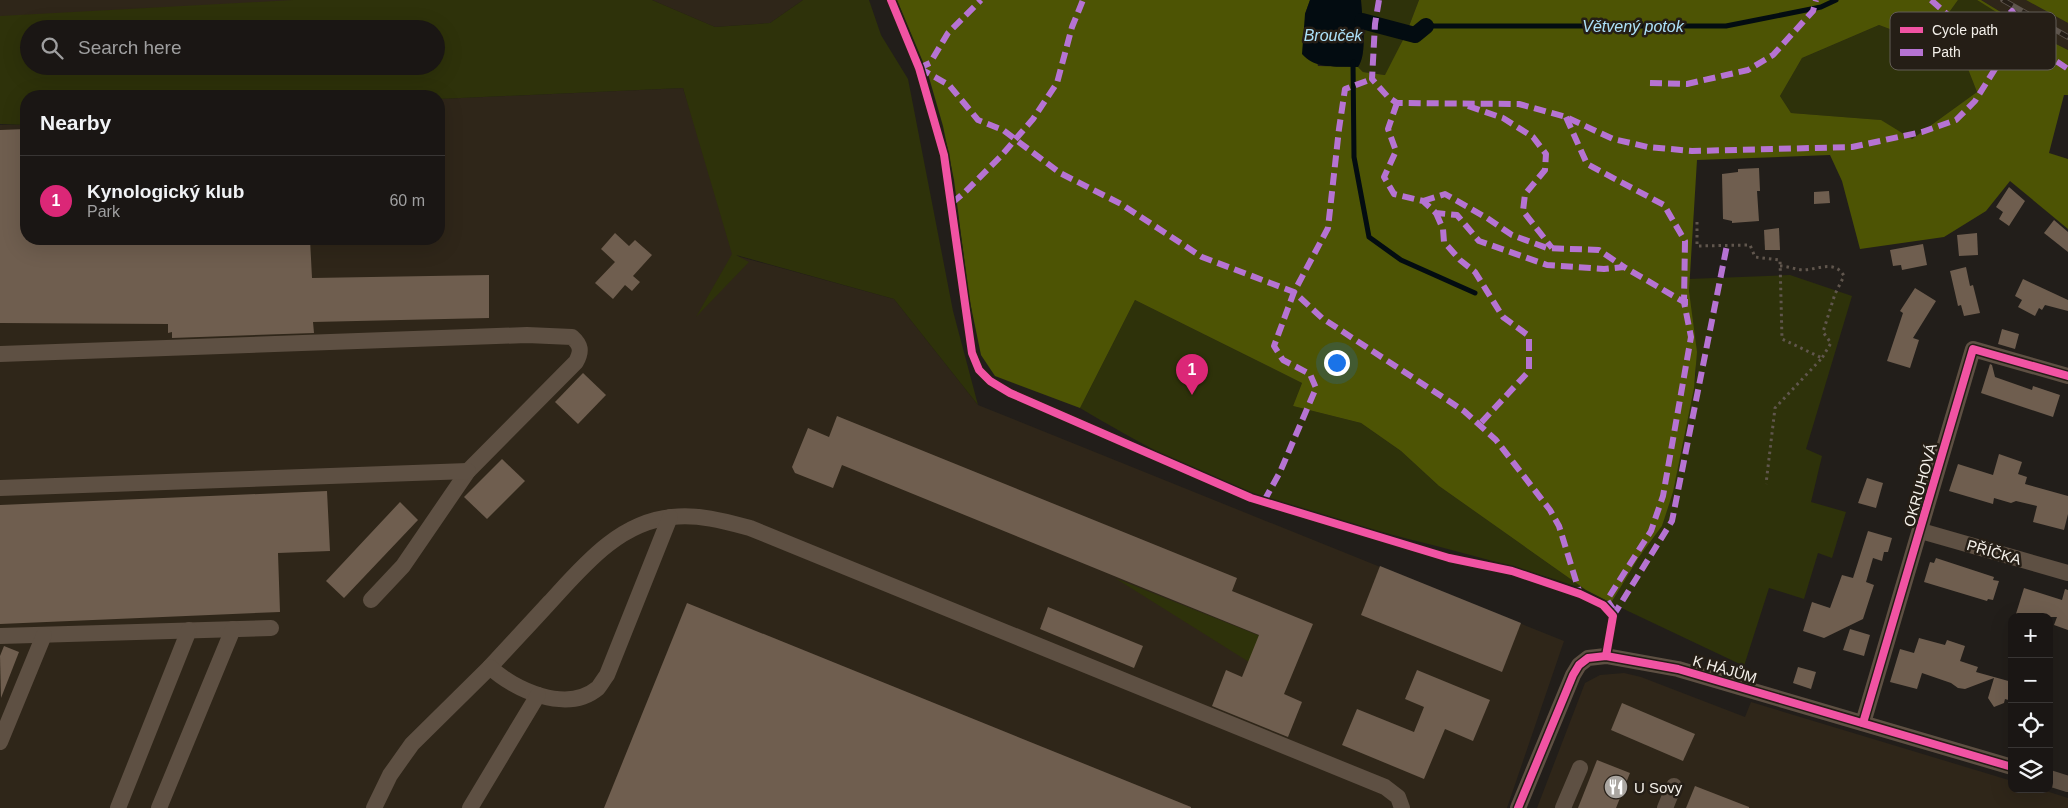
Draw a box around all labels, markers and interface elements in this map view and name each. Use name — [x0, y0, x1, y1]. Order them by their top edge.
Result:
legend — [1890, 12, 2056, 70]
water label: Větvený potok — [1582, 18, 1685, 35]
search box — [20, 20, 445, 75]
text: Cycle path — [1932, 22, 1998, 38]
water label: Brouček — [1304, 27, 1363, 44]
icon: search — [38, 34, 66, 62]
text: Search here — [78, 37, 182, 58]
text: Path — [1932, 44, 1961, 60]
text: Nearby — [40, 111, 111, 134]
text: Kynologický klub — [87, 181, 244, 202]
text: 1 — [52, 192, 60, 209]
text: 60 m — [389, 192, 425, 209]
text: Park — [87, 203, 120, 220]
your location — [1324, 350, 1350, 376]
pin: 1 — [1176, 354, 1208, 395]
street label: OKRUHOVÁ — [1900, 441, 1940, 529]
street label: PŘÍČKA — [1965, 536, 2023, 568]
map controls — [2008, 613, 2053, 793]
button: + — [2008, 613, 2053, 658]
street label: K HÁJŮM — [1691, 652, 1759, 686]
button: − — [2008, 658, 2053, 703]
button: locate — [2008, 703, 2053, 748]
button: layers — [2008, 748, 2053, 793]
restaurant icon: U Sovy — [1603, 774, 1629, 800]
place label: U Sovy — [1634, 779, 1683, 796]

